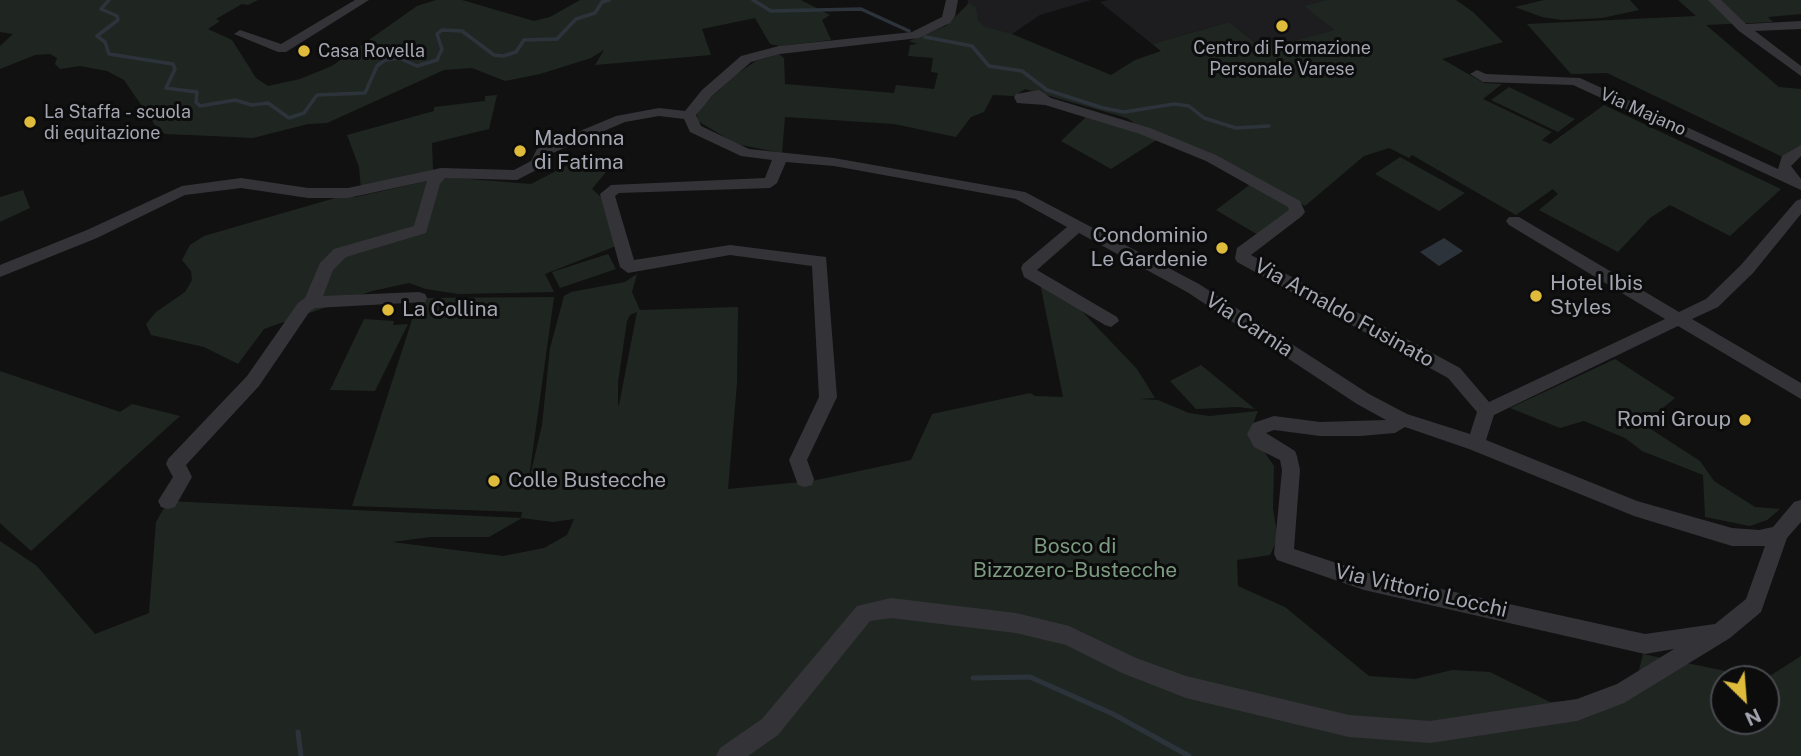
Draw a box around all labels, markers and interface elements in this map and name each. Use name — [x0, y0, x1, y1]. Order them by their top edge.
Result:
marker: Centro di Formazione Personale Varese — [1274, 18, 1290, 34]
place label: Centro di Formazione Personale Varese — [1193, 37, 1371, 80]
place label: Casa Rovella — [318, 40, 425, 62]
marker: Casa Rovella — [296, 43, 312, 59]
street label: Via Majano — [1597, 83, 1689, 141]
place label: La Staffa - scuola di equitazione — [44, 101, 191, 144]
marker: La Staffa - scuola di equitazione — [22, 114, 38, 130]
place label: Madonna di Fatima — [534, 126, 624, 176]
marker: Madonna di Fatima — [512, 143, 528, 159]
place label: Condominio Le Gardenie — [1091, 223, 1208, 273]
marker: Condominio Le Gardenie — [1214, 240, 1230, 256]
street label: Via Arnaldo Fusinato — [1250, 253, 1438, 373]
place label: Hotel Ibis Styles — [1550, 271, 1643, 321]
street label: Via Carnia — [1201, 287, 1297, 363]
marker: Hotel Ibis Styles — [1528, 288, 1544, 304]
place label: La Collina — [402, 297, 498, 323]
marker: La Collina — [380, 302, 396, 318]
place label: Romi Group — [1617, 407, 1731, 433]
marker: Romi Group — [1737, 412, 1753, 428]
place label: Colle Bustecche — [508, 468, 666, 494]
marker: Colle Bustecche — [486, 473, 502, 489]
park label: Bosco di Bizzozero-Bustecche — [973, 534, 1177, 584]
street label: Via Vittorio Locchi — [1332, 559, 1510, 623]
north arrow — [1710, 665, 1780, 735]
text: N — [1742, 704, 1764, 730]

